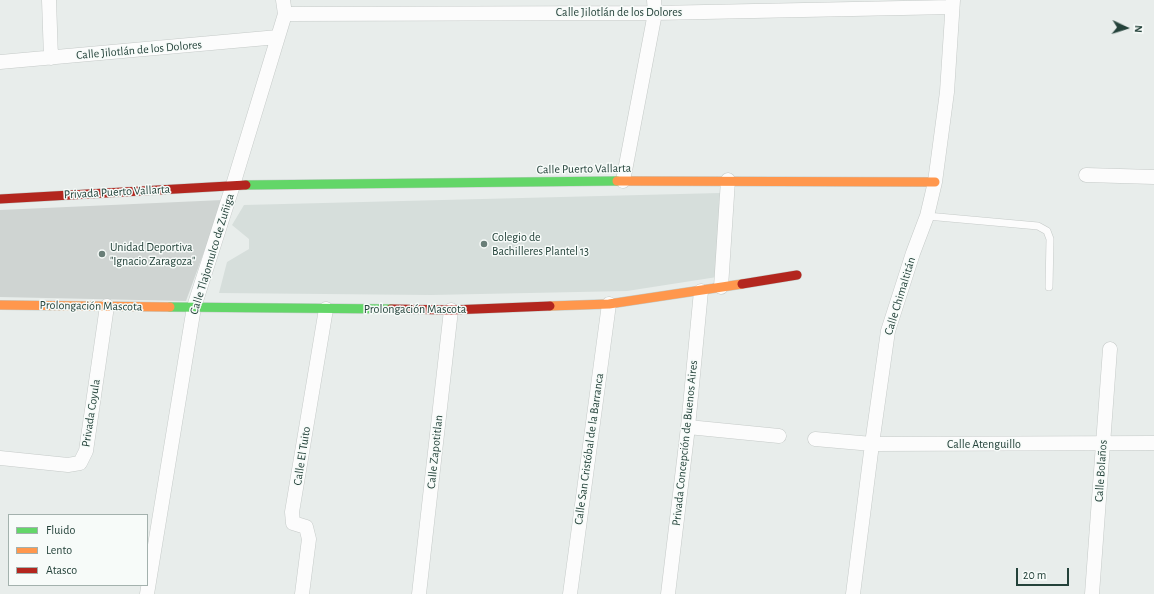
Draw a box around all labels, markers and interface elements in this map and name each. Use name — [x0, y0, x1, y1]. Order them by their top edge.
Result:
street label: Calle Jilotlán de los Dolores — [556, 5, 682, 19]
north arrow — [1106, 8, 1146, 48]
text: N — [1133, 25, 1144, 33]
street label: Calle Jilotlán de los Dolores — [75, 37, 203, 63]
street label: Calle Puerto Vallarta — [537, 161, 631, 177]
street label: Privada Puerto Vallarta — [64, 182, 170, 202]
street label: Calle Tlajomulco de Zuñiga — [187, 192, 237, 316]
place label: Colegio de Bachilleres Plantel 13 — [492, 230, 589, 258]
marker: Colegio de Bachilleres Plantel 13 — [479, 239, 489, 249]
place label: Unidad Deportiva "Ignacio Zaragoza" — [110, 240, 195, 268]
marker: Unidad Deportiva "Ignacio Zaragoza" — [97, 249, 107, 259]
street label: Calle Chimaltitán — [881, 255, 919, 337]
street label: Prolongación Mascota — [40, 298, 142, 314]
street label: Prolongación Mascota — [364, 302, 466, 316]
street label: Privada Concepción de Buenos Aires — [669, 359, 701, 527]
street label: Calle San Cristóbal de la Barranca — [571, 372, 607, 526]
street label: Privada Coyula — [79, 378, 103, 448]
street label: Calle Zapotitlan — [424, 414, 446, 490]
street label: Calle El Tuito — [290, 425, 314, 487]
street label: Calle Atenguillo — [947, 437, 1021, 451]
street label: Calle Bolaños — [1092, 439, 1110, 503]
legend — [8, 514, 148, 586]
text: Fluido — [46, 524, 75, 536]
text: Lento — [46, 544, 72, 556]
scale bar — [1018, 560, 1071, 586]
text: Atasco — [46, 564, 77, 576]
text: 20 m — [1023, 569, 1046, 581]

